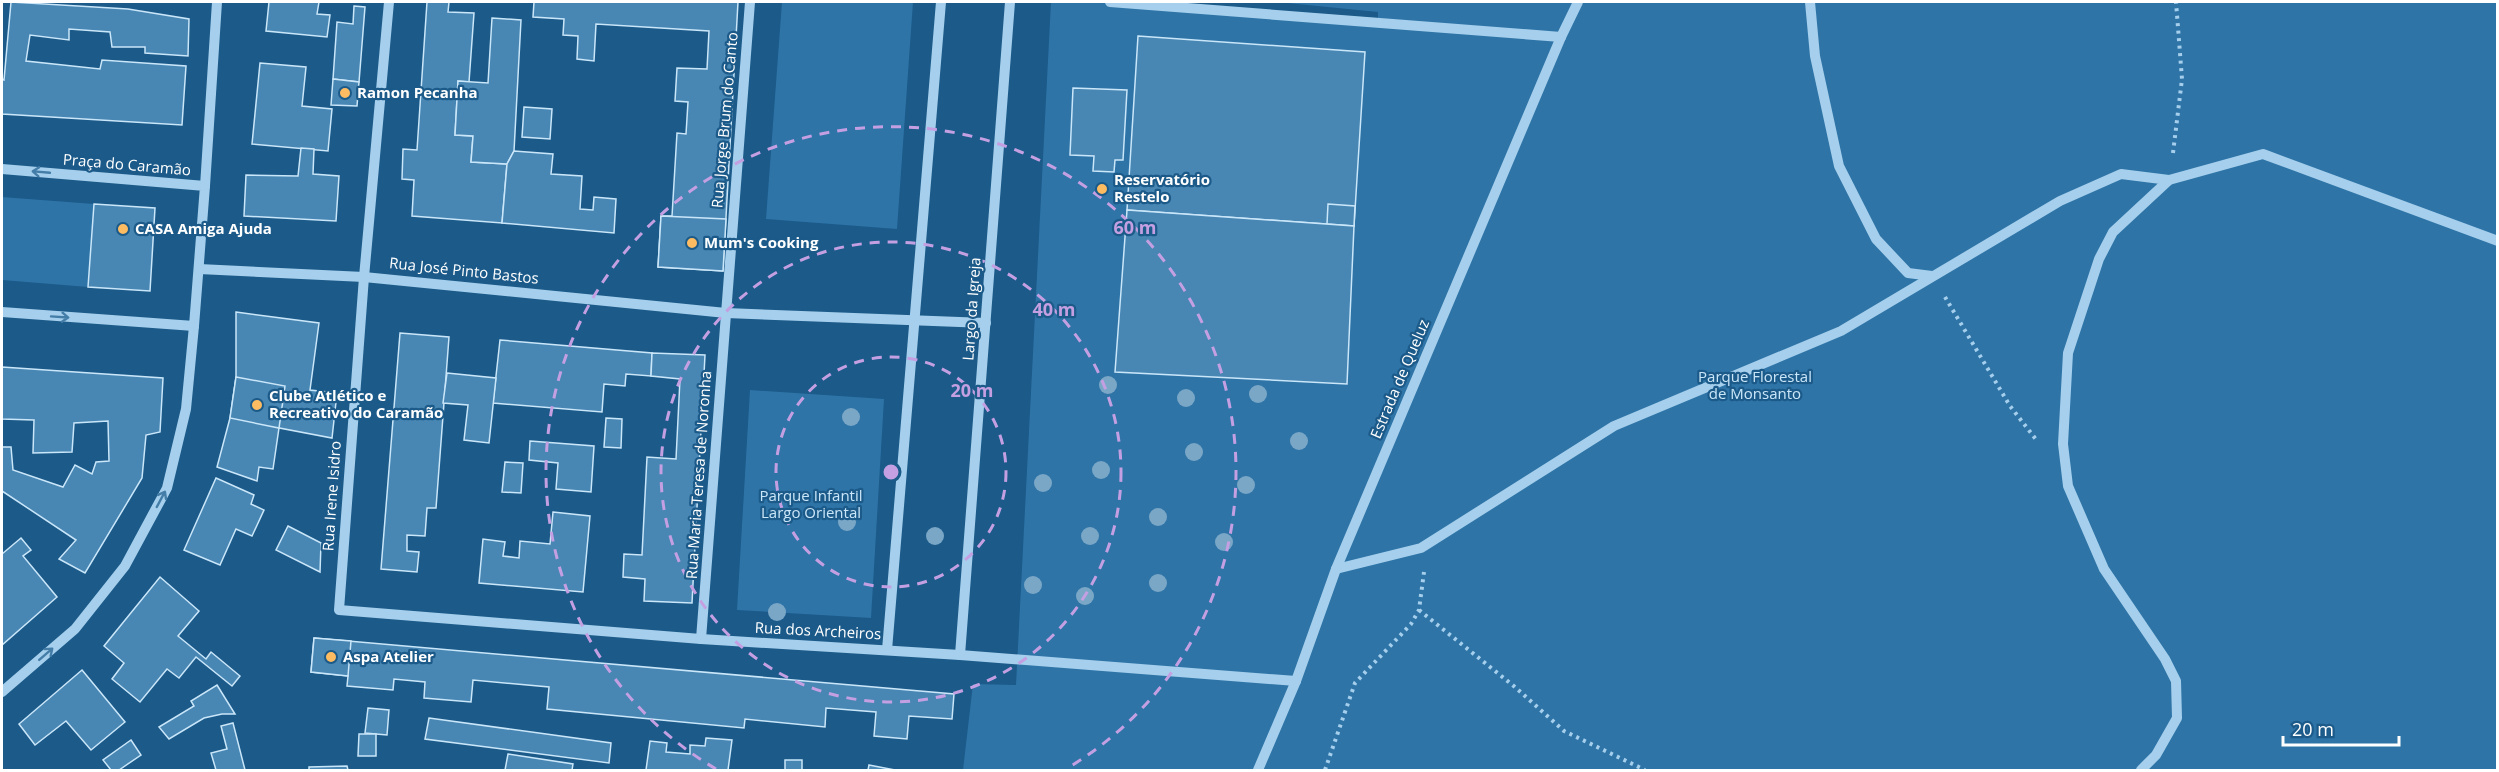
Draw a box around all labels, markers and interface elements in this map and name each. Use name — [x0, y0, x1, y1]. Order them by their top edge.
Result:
street label: Rua Jorge Brum do Canto — [706, 31, 742, 209]
place label: Ramon Pecanha — [357, 82, 478, 102]
marker: Ramon Pecanha — [338, 86, 352, 100]
street label: Praça do Caramão — [62, 148, 192, 180]
one-way arrow — [31, 166, 51, 177]
place label: Reservatório Restelo — [1114, 169, 1210, 206]
marker: Reservatório Restelo — [1095, 182, 1109, 196]
text: 60 m — [1114, 215, 1156, 239]
place label: CASA Amiga Ajuda — [135, 218, 272, 238]
marker: CASA Amiga Ajuda — [116, 222, 130, 236]
place label: Mum's Cooking — [704, 232, 819, 252]
marker: Mum's Cooking — [685, 236, 699, 250]
street label: Rua José Pinto Bastos — [388, 252, 540, 288]
street label: Largo da Igreja — [957, 256, 985, 361]
text: 40 m — [1033, 297, 1075, 321]
one-way arrow — [49, 311, 69, 322]
street label: Estrada de Queluz — [1365, 316, 1433, 441]
park label: Parque Florestal de Monsanto — [1698, 366, 1812, 403]
street label: Rua Maria Teresa de Noronha — [681, 370, 715, 580]
text: 20 m — [951, 378, 993, 402]
place label: Clube Atlético e Recreativo do Caramão — [269, 385, 443, 422]
marker: Clube Atlético e Recreativo do Caramão — [250, 398, 264, 412]
street label: Rua Irene Isidro — [317, 440, 345, 552]
centre of rings — [881, 462, 901, 482]
park label: Parque Infantil Largo Oriental — [759, 485, 863, 522]
one-way arrow — [155, 491, 167, 508]
street label: Rua dos Archeiros — [754, 617, 882, 643]
place label: Aspa Atelier — [343, 646, 434, 666]
one-way arrow — [38, 647, 53, 661]
marker: Aspa Atelier — [324, 650, 338, 664]
scale bar — [2283, 709, 2398, 747]
text: 20 m — [2292, 717, 2334, 741]

